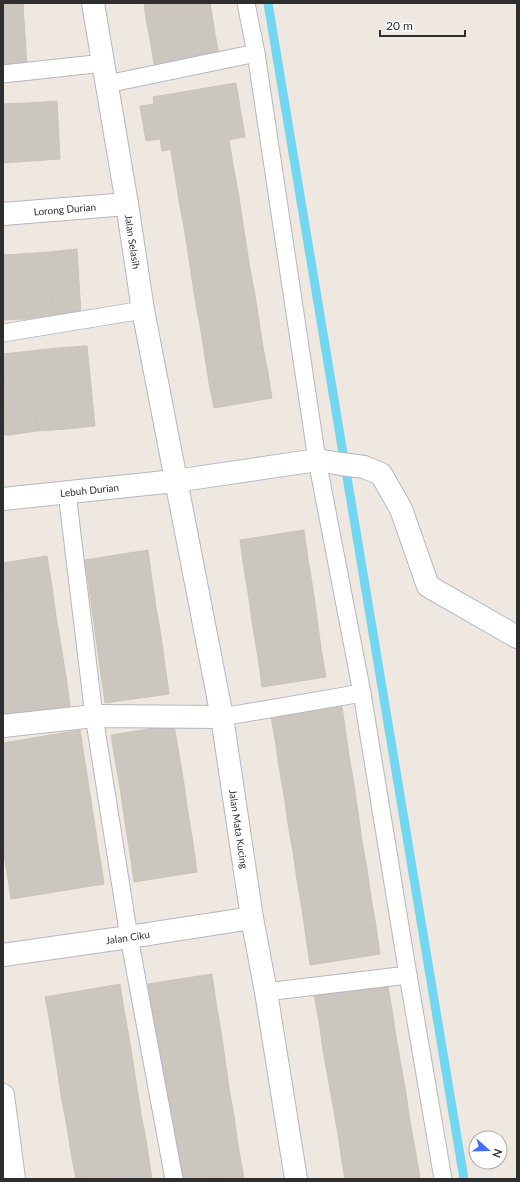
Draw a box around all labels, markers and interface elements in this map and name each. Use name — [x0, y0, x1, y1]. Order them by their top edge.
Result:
scale bar — [380, 12, 465, 38]
text: 20 m — [386, 18, 413, 33]
street label: Lorong Durian — [33, 201, 97, 218]
street label: Jalan Selasih — [123, 214, 143, 270]
street label: Lebuh Durian — [59, 481, 120, 499]
street label: Jalan Mata Kucing — [227, 789, 251, 869]
street label: Jalan Ciku — [105, 928, 151, 946]
north arrow — [468, 1130, 508, 1170]
text: N — [490, 1147, 505, 1160]

